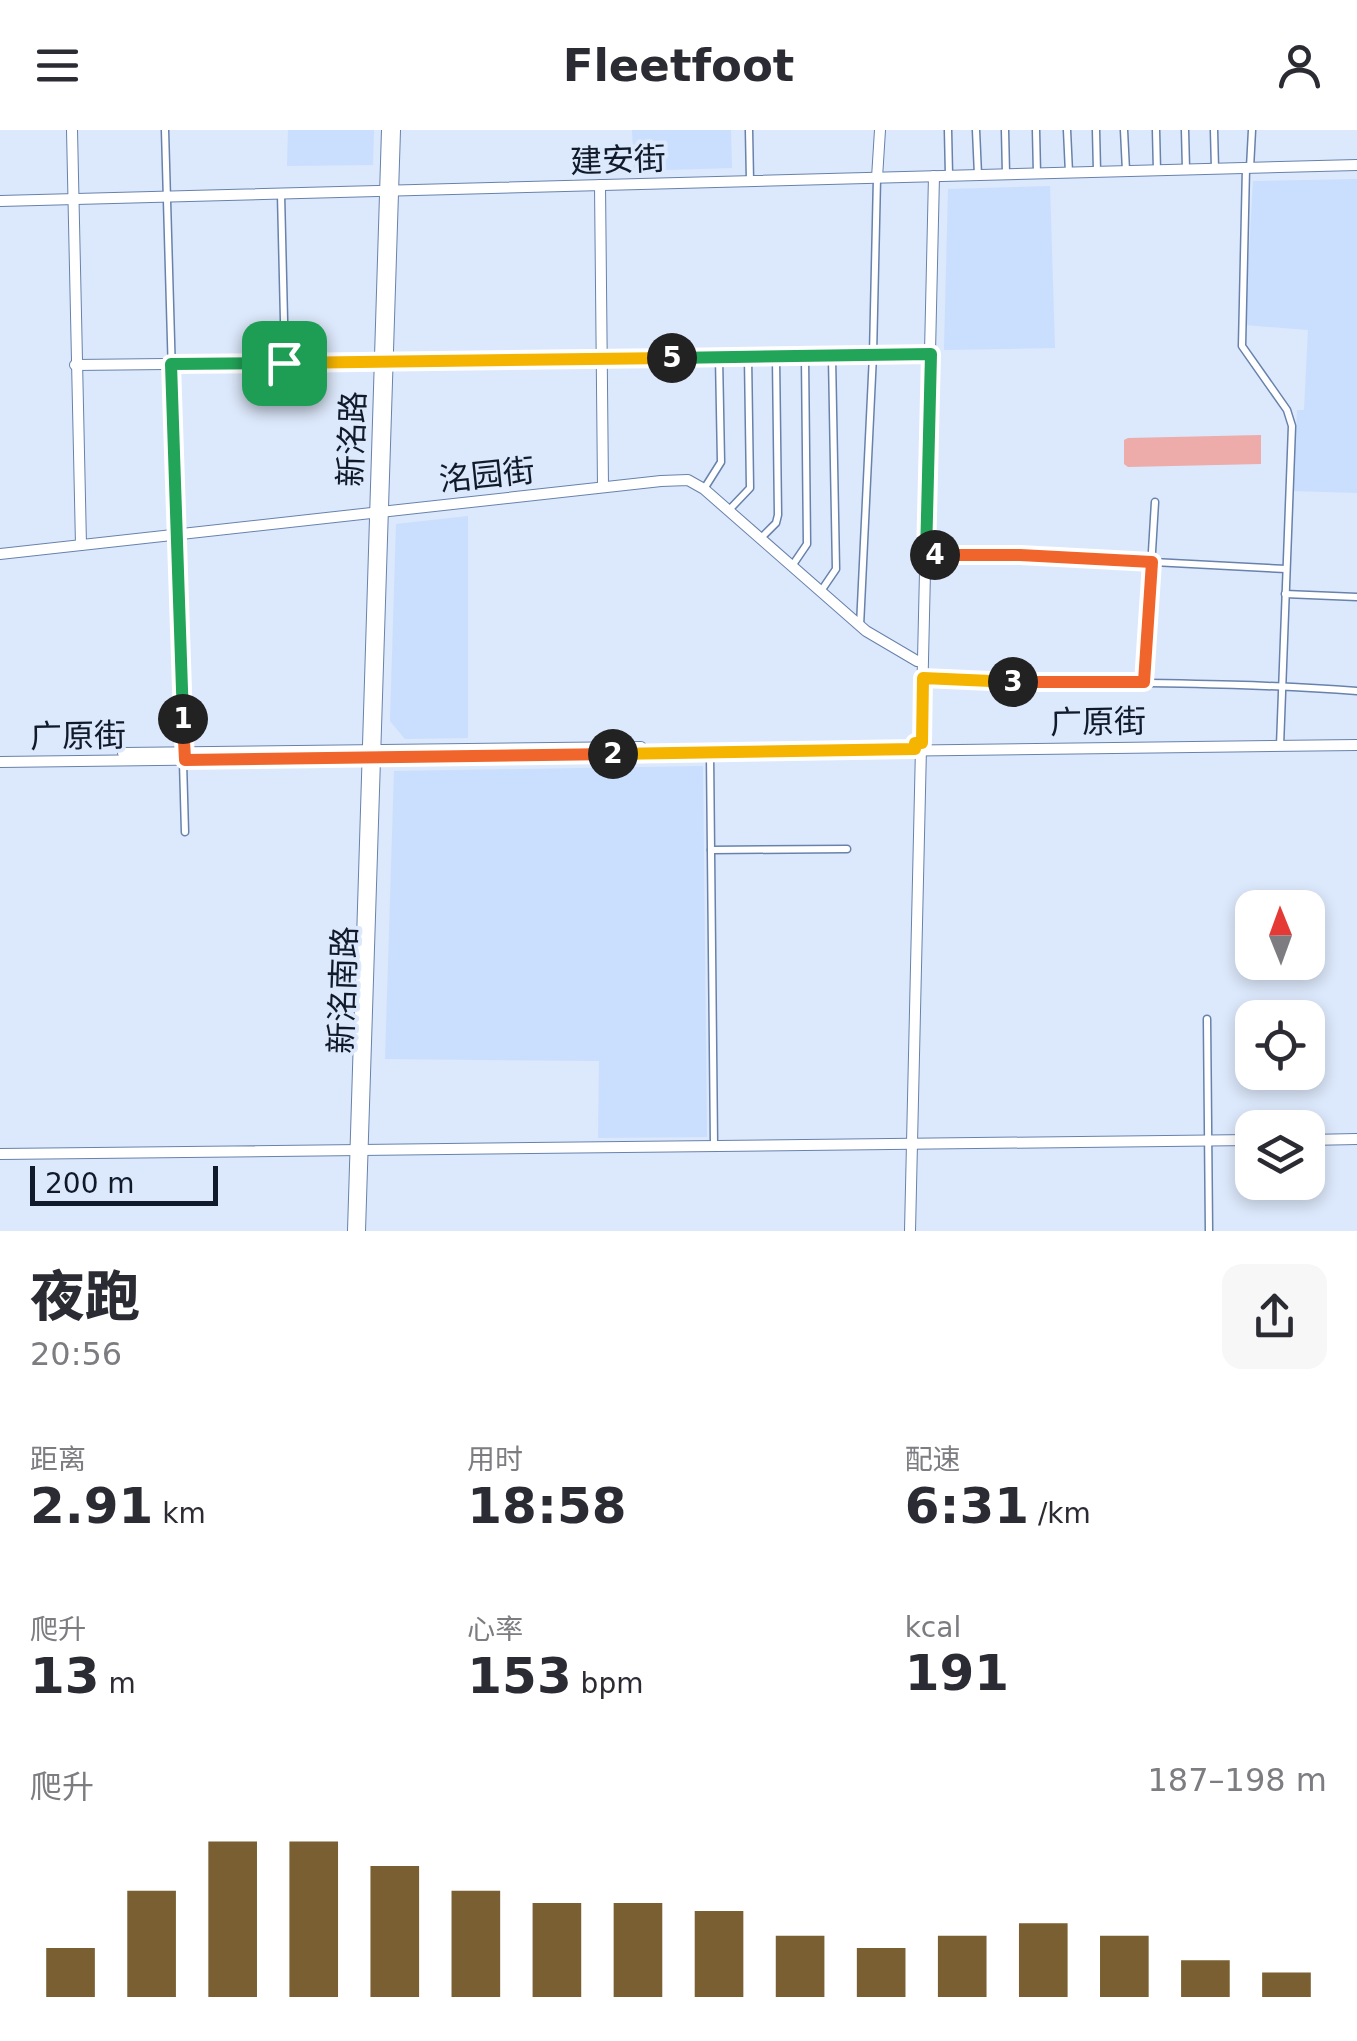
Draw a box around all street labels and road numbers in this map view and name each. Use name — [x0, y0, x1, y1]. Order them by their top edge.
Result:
street label: 建安街 — [569, 139, 667, 181]
street label: 新洺路 — [331, 390, 373, 488]
street label: 洺园街 — [437, 451, 537, 499]
street label: 广原街 — [1050, 702, 1146, 742]
street label: 广原街 — [30, 716, 126, 756]
street label: 新洺南路 — [322, 925, 364, 1055]

